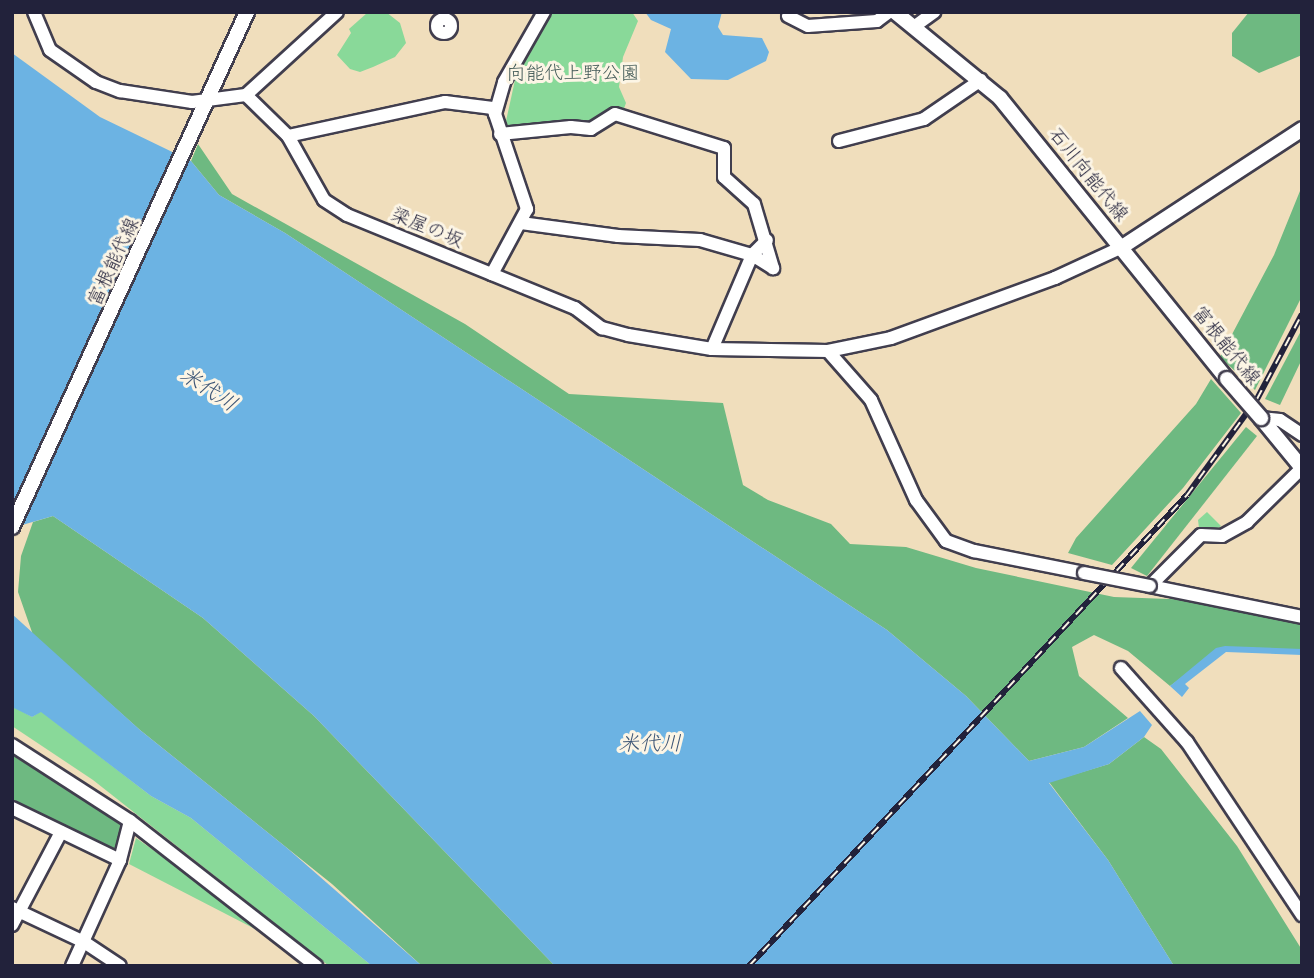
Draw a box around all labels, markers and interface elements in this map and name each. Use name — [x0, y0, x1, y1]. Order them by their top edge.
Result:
park label: 向能代上野公園 — [507, 63, 639, 85]
street label: 石川向能代線 — [1043, 124, 1133, 226]
street label: 梁屋の坂 — [387, 203, 467, 253]
street label: 富根能代線 — [84, 214, 144, 310]
street label: 富根能代線 — [1187, 302, 1265, 390]
water label: 米代川 — [176, 361, 242, 417]
water label: 米代川 — [619, 730, 681, 756]

